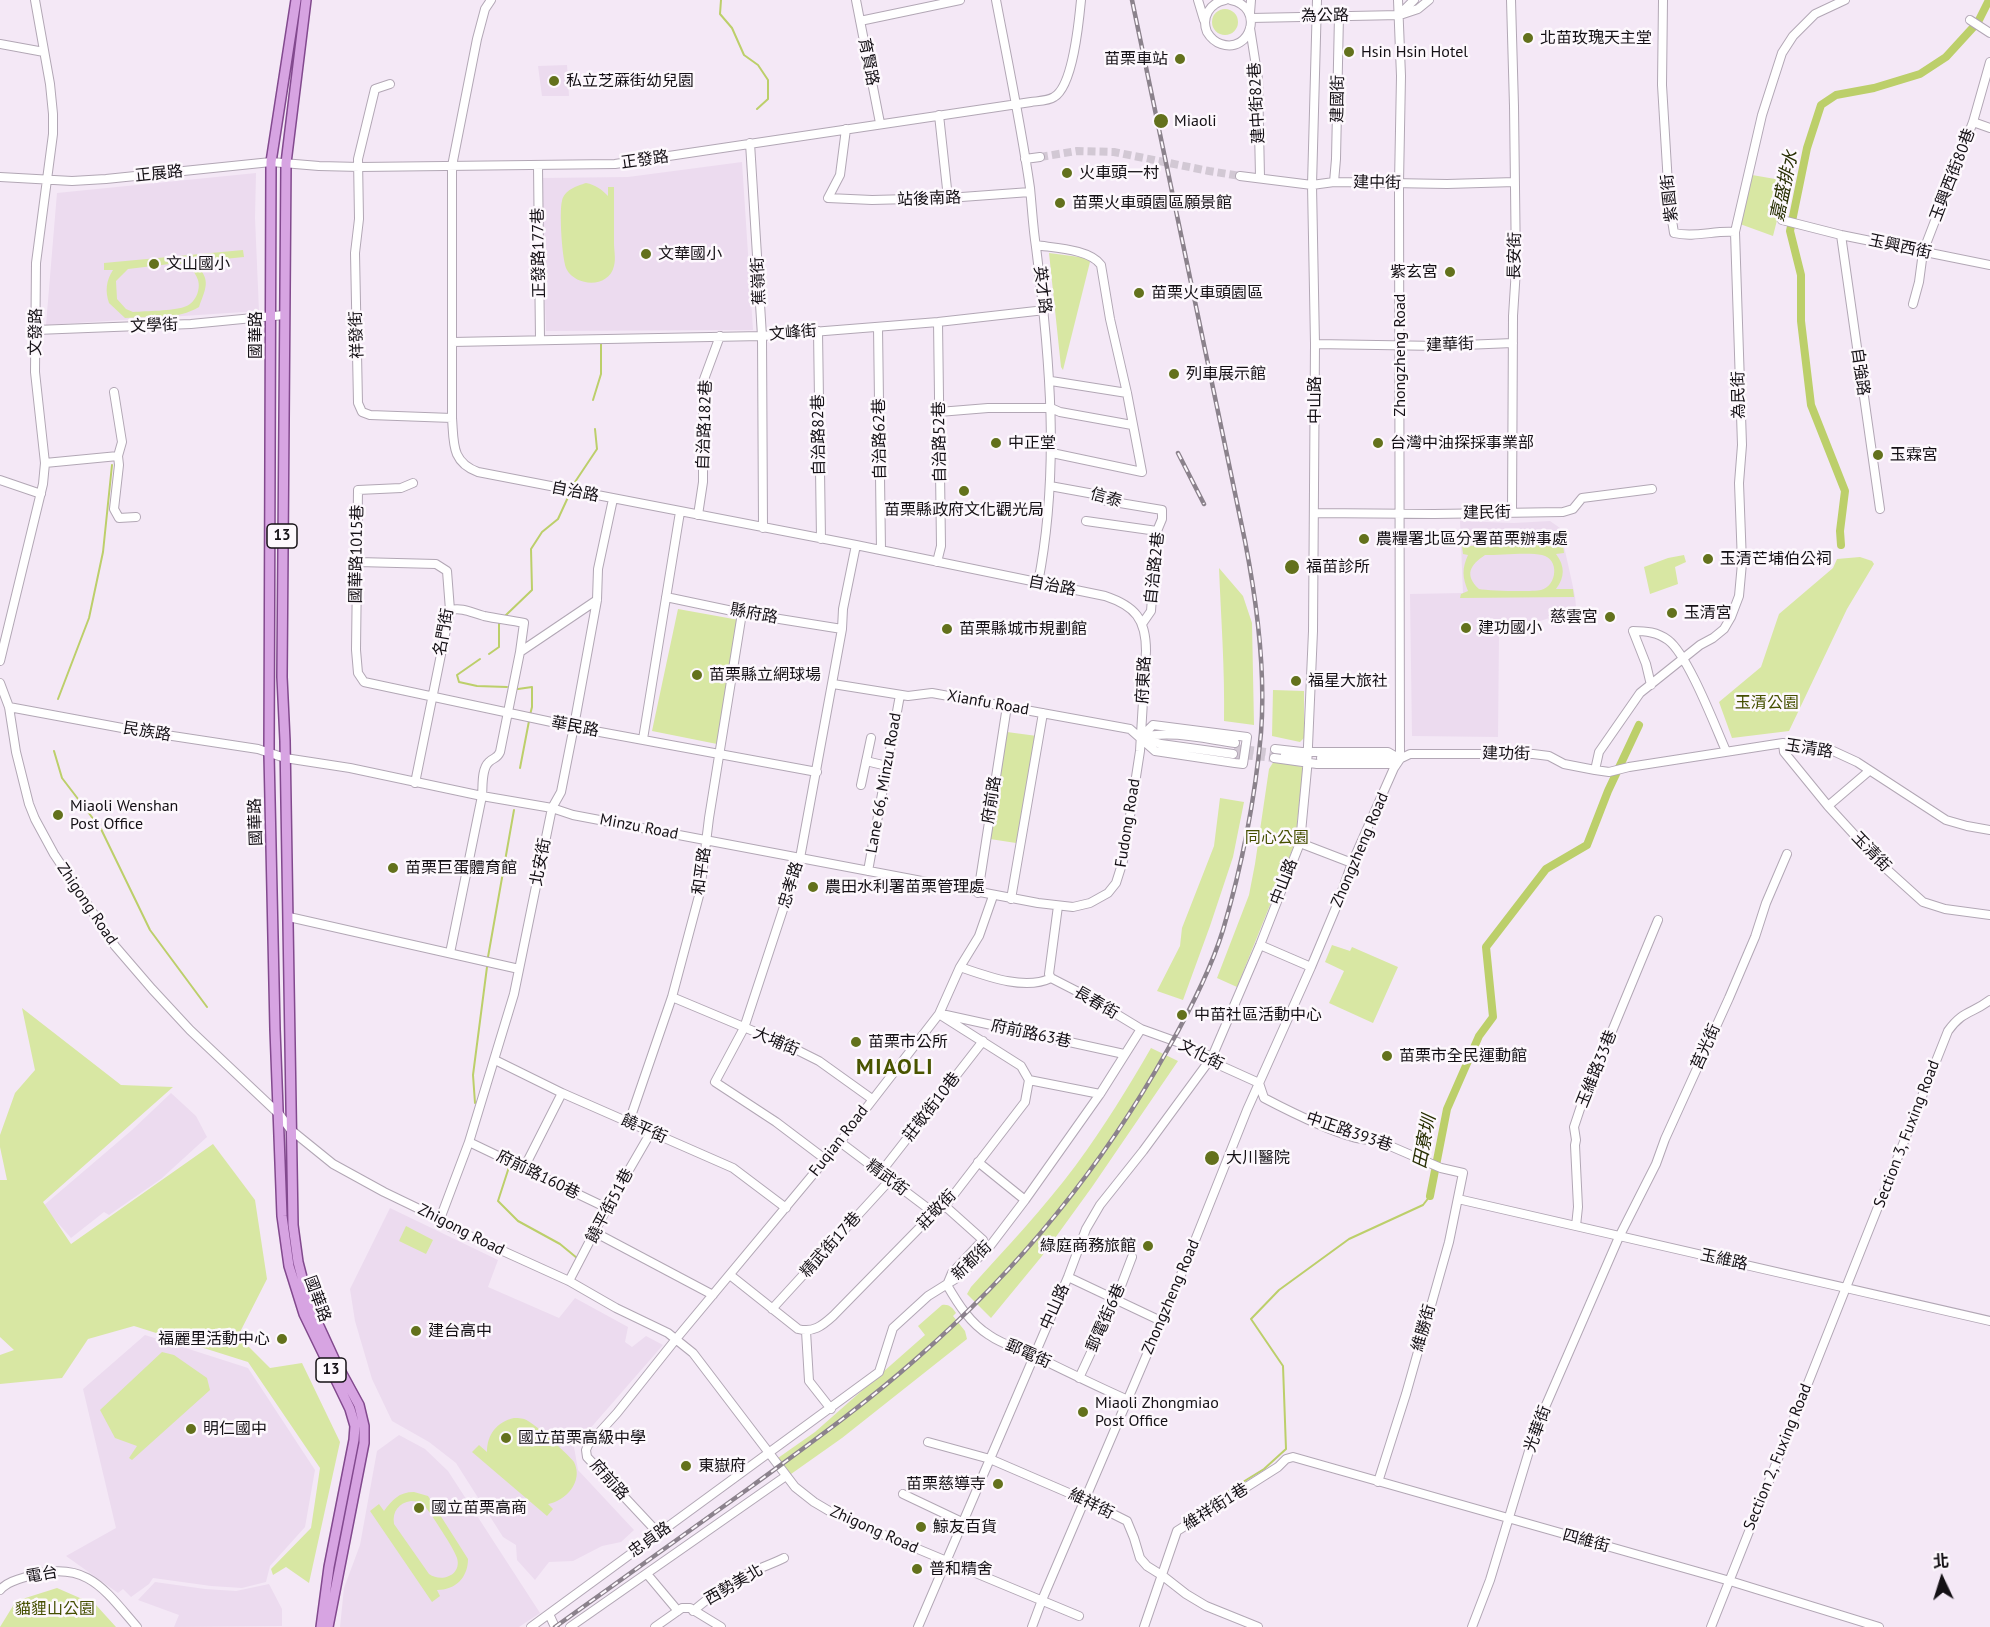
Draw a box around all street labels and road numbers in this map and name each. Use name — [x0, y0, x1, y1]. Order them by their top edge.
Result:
street label: 為公路 — [1301, 6, 1349, 26]
street label: 育賢路 — [854, 37, 882, 87]
street label: 建中街82巷 — [1245, 62, 1269, 144]
street label: 建國街 — [1328, 75, 1348, 123]
street label: 玉興西街80巷 — [1927, 126, 1979, 224]
street label: 正發路 — [620, 147, 670, 173]
street label: 正展路 — [134, 162, 184, 186]
street label: 建中街 — [1353, 173, 1401, 193]
street label: 紫園街 — [1658, 173, 1682, 223]
street label: 站後南路 — [897, 188, 961, 210]
street label: 正發路177巷 — [529, 208, 549, 298]
street label: 玉興西街 — [1867, 231, 1933, 263]
street label: 長安街 — [1505, 232, 1525, 280]
street label: 蕉嶺街 — [748, 257, 770, 305]
street label: 英才路 — [1030, 265, 1054, 315]
street label: Zhongzheng Road — [1390, 294, 1410, 416]
street label: 文發路 — [26, 308, 46, 356]
street label: 國華路 — [246, 311, 266, 359]
street label: 祥發街 — [347, 311, 367, 359]
street label: 文學街 — [130, 316, 178, 336]
street label: 文峰街 — [768, 321, 818, 345]
street label: 建華街 — [1426, 335, 1474, 355]
street label: 自強路 — [1847, 347, 1873, 397]
street label: 為民街 — [1729, 371, 1749, 419]
street label: 中山路 — [1305, 376, 1325, 424]
street label: 自治路182巷 — [694, 380, 716, 470]
street label: 自治路82巷 — [809, 394, 829, 476]
street label: 自治路62巷 — [870, 398, 890, 480]
street label: 自治路52巷 — [930, 401, 950, 483]
street label: 自治路 — [550, 478, 600, 506]
street label: 信泰 — [1088, 484, 1124, 512]
street label: 建民街 — [1463, 503, 1511, 523]
street label: 國華路1015巷 — [347, 504, 367, 604]
road number: 13 — [267, 524, 297, 548]
street label: 自治路2巷 — [1142, 531, 1168, 605]
street label: 自治路 — [1027, 572, 1077, 600]
street label: 縣府路 — [729, 600, 779, 628]
street label: 名門街 — [430, 607, 458, 657]
street label: 府東路 — [1133, 656, 1155, 704]
street label: Xianfu Road — [946, 686, 1030, 720]
street label: Lane 66, Minzu Road — [862, 711, 906, 855]
street label: 華民路 — [550, 713, 600, 741]
street label: 民族路 — [122, 719, 172, 745]
street label: 玉清路 — [1784, 736, 1834, 762]
street label: 建功街 — [1482, 744, 1530, 764]
street label: 府前路 — [979, 775, 1005, 825]
street label: Fudong Road — [1112, 777, 1144, 869]
street label: Zhongzheng Road — [1327, 790, 1393, 910]
street label: 國華路 — [246, 798, 266, 846]
street label: Minzu Road — [598, 810, 680, 844]
street label: 玉清街 — [1847, 828, 1895, 876]
street label: 北安街 — [527, 837, 555, 887]
street label: 和平路 — [689, 846, 715, 896]
street label: 中山路 — [1266, 856, 1302, 908]
street label: Zhigong Road — [53, 859, 121, 949]
street label: 忠孝路 — [775, 859, 807, 911]
street label: 長春街 — [1070, 983, 1122, 1023]
street label: 府前路63巷 — [989, 1016, 1073, 1052]
street label: 莒光街 — [1687, 1021, 1725, 1073]
street label: 大埔街 — [750, 1024, 802, 1060]
street label: 玉維路33巷 — [1573, 1028, 1621, 1110]
street label: 文化街 — [1175, 1036, 1227, 1074]
street label: Section 3, Fuxing Road — [1870, 1058, 1944, 1210]
street label: 莊敬街10巷 — [899, 1069, 965, 1145]
street label: Fuqian Road — [805, 1102, 873, 1180]
street label: 中正路393巷 — [1303, 1108, 1395, 1156]
street label: 饒平街 — [618, 1110, 670, 1148]
street label: 府前路160巷 — [493, 1147, 583, 1203]
street label: 精武街 — [862, 1156, 912, 1200]
street label: 饒平街51巷 — [582, 1166, 638, 1246]
street label: 莊敬街 — [913, 1186, 961, 1234]
street label: Zhigong Road — [415, 1200, 507, 1260]
street label: 精武街17巷 — [797, 1208, 865, 1282]
street label: 新都街 — [948, 1237, 996, 1285]
street label: Zhongzheng Road — [1138, 1237, 1204, 1357]
street label: 玉維路 — [1699, 1246, 1749, 1274]
street label: 國華路 — [300, 1273, 334, 1325]
street label: 中山路 — [1036, 1281, 1074, 1333]
street label: 郵電街6巷 — [1082, 1281, 1130, 1355]
street label: 維勝街 — [1408, 1302, 1440, 1354]
street label: 郵電街 — [1002, 1335, 1054, 1373]
road number: 13 — [316, 1358, 346, 1382]
street label: Section 2, Fuxing Road — [1740, 1381, 1816, 1533]
street label: 光華街 — [1521, 1403, 1555, 1455]
street label: 府前路 — [586, 1456, 632, 1504]
street label: 維祥街1巷 — [1180, 1480, 1252, 1534]
street label: 維祥街 — [1065, 1485, 1117, 1523]
street label: Zhigong Road — [827, 1502, 921, 1558]
street label: 忠貞路 — [625, 1518, 675, 1562]
street label: 四維街 — [1560, 1526, 1612, 1556]
street label: 西勢美北 — [701, 1561, 767, 1609]
street label: 電台 — [25, 1563, 59, 1587]

